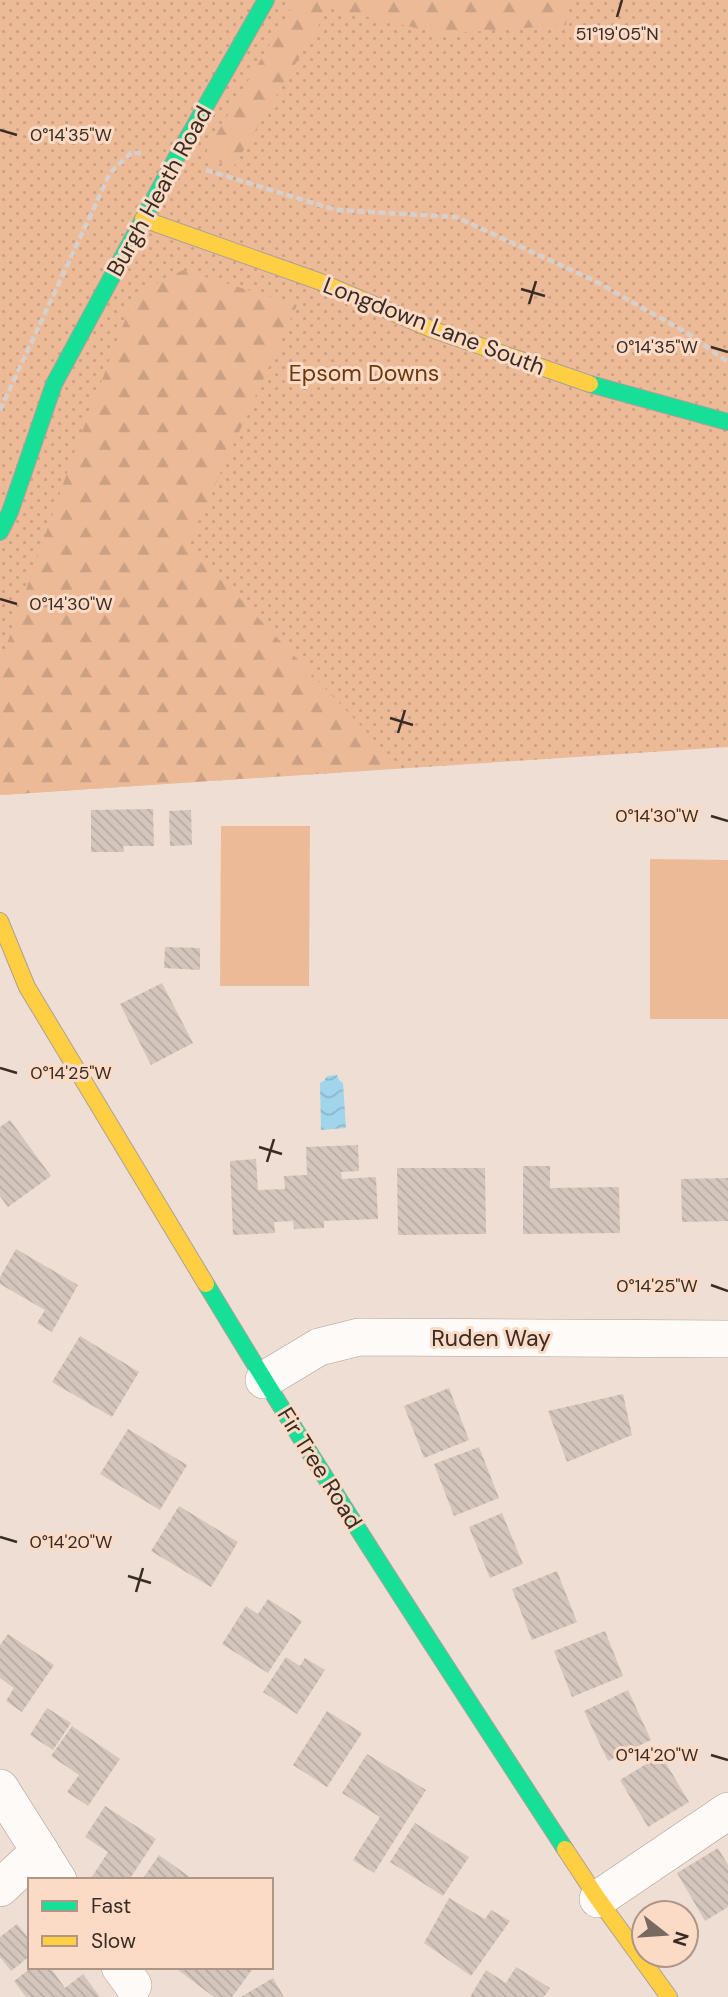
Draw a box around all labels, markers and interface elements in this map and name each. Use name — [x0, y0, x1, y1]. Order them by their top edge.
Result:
text: 51°19'05"N — [575, 22, 659, 46]
street label: Burgh Heath Road — [100, 101, 218, 281]
text: 0°14'35"W — [30, 123, 112, 147]
street label: Longdown Lane South — [319, 270, 549, 382]
text: 0°14'35"W — [616, 335, 698, 359]
park label: Epsom Downs — [289, 358, 439, 388]
text: 0°14'30"W — [29, 592, 113, 616]
text: 0°14'30"W — [615, 804, 699, 828]
text: 0°14'25"W — [30, 1061, 112, 1085]
text: 0°14'25"W — [616, 1274, 698, 1298]
street label: Ruden Way — [431, 1323, 551, 1353]
street label: Fir Tree Road — [271, 1402, 369, 1534]
text: 0°14'20"W — [29, 1530, 113, 1554]
text: 0°14'20"W — [615, 1743, 699, 1767]
legend — [28, 1878, 273, 1969]
text: Fast — [91, 1892, 131, 1920]
north arrow — [630, 1899, 700, 1969]
text: Slow — [91, 1927, 136, 1955]
text: N — [667, 1929, 695, 1949]

